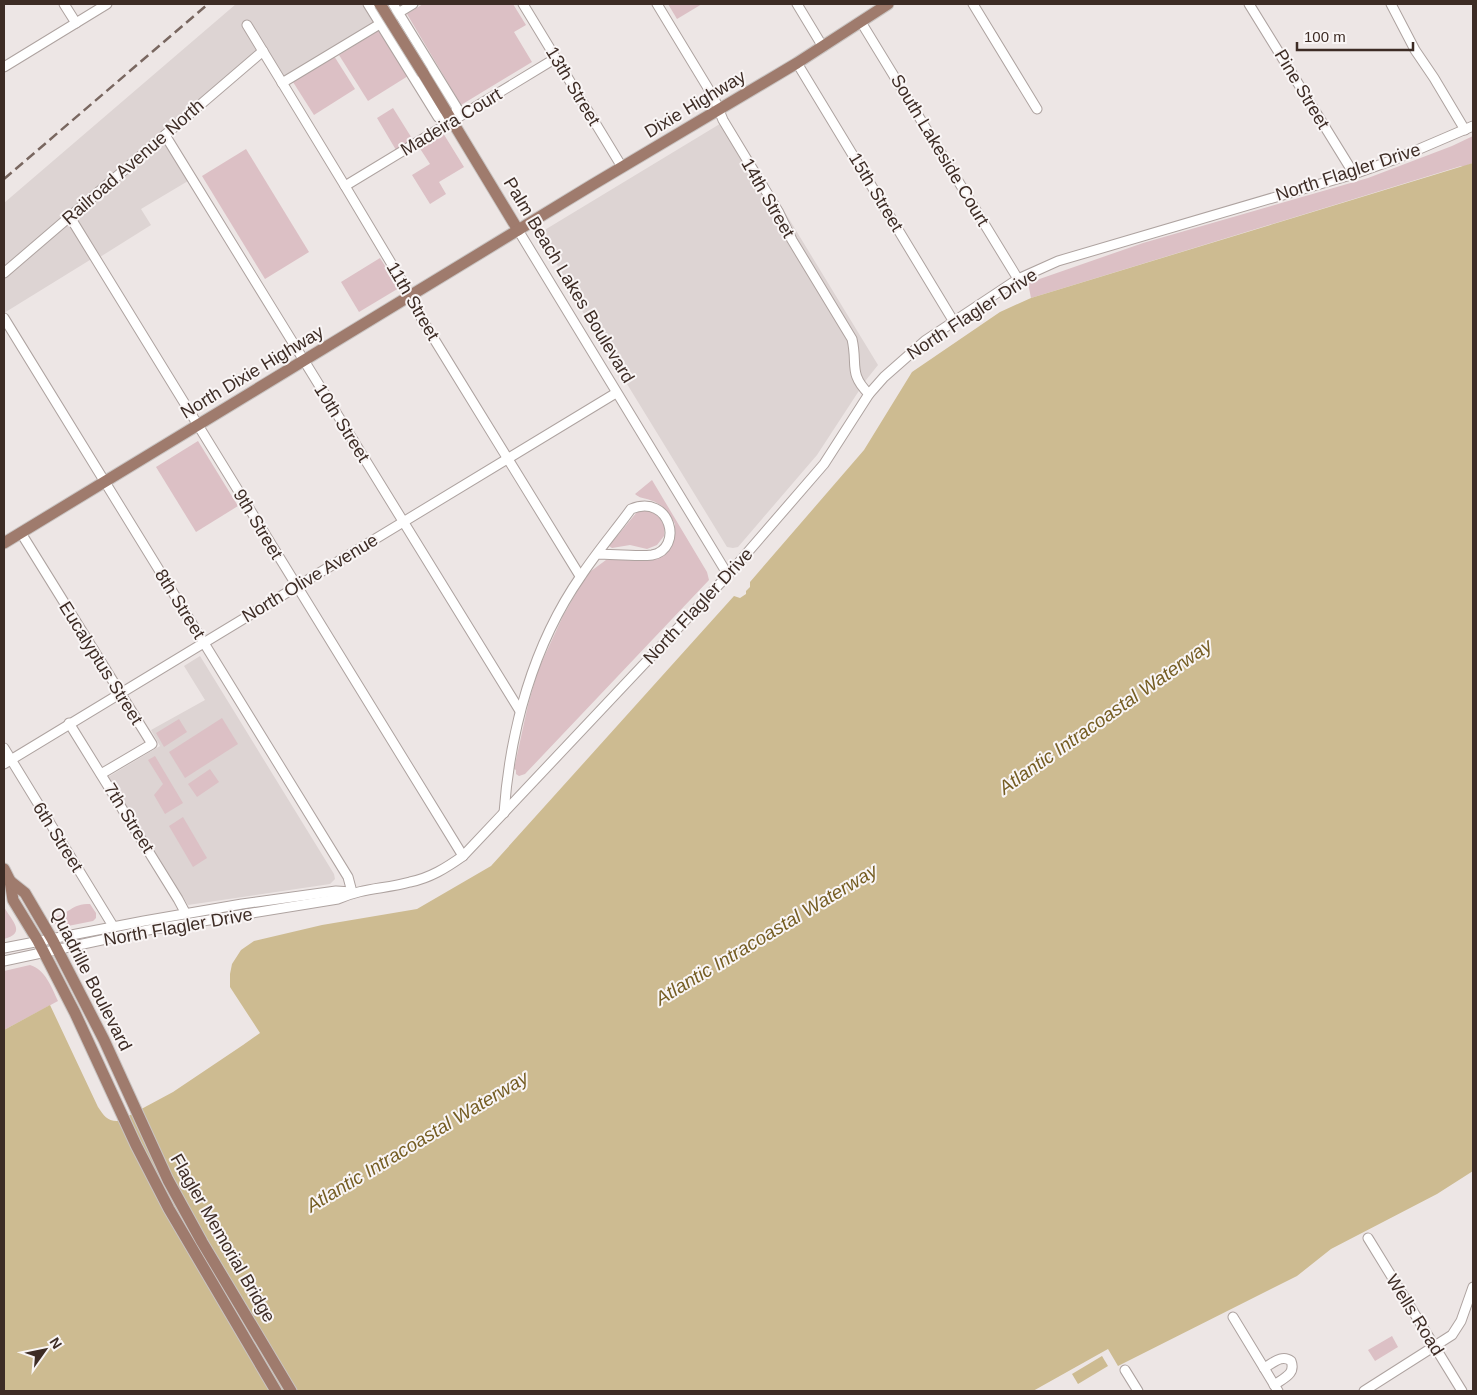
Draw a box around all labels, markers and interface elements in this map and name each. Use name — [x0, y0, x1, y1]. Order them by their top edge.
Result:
scale bar — [1297, 20, 1413, 52]
text: 100 m — [1304, 28, 1346, 45]
street label: 13th Street — [542, 43, 604, 129]
street label: Pine Street — [1270, 46, 1334, 132]
street label: Dixie Highway — [641, 66, 749, 142]
street label: South Lakeside Court — [887, 71, 993, 229]
street label: Madeira Court — [397, 84, 505, 160]
street label: Railroad Avenue North — [58, 95, 208, 229]
street label: North Flagler Drive — [1273, 139, 1423, 205]
street label: 15th Street — [845, 149, 907, 235]
street label: 14th Street — [737, 155, 799, 241]
street label: Palm Beach Lakes Boulevard — [500, 174, 638, 386]
street label: 11th Street — [383, 258, 443, 344]
street label: North Flagler Drive — [903, 264, 1041, 364]
street label: North Dixie Highway — [177, 321, 327, 423]
street label: 10th Street — [310, 380, 374, 466]
street label: 9th Street — [229, 485, 287, 563]
street label: North Olive Avenue — [239, 530, 381, 626]
street label: North Flagler Drive — [639, 544, 757, 668]
street label: 8th Street — [151, 566, 209, 642]
street label: Eucalyptus Street — [55, 598, 147, 728]
water label: Atlantic Intracoastal Waterway — [994, 634, 1217, 799]
street label: 7th Street — [100, 780, 158, 856]
street label: 6th Street — [29, 799, 87, 875]
water label: Atlantic Intracoastal Waterway — [651, 859, 882, 1010]
street label: Quadrille Boulevard — [46, 904, 136, 1054]
street label: North Flagler Drive — [102, 904, 254, 950]
water label: Atlantic Intracoastal Waterway — [302, 1066, 533, 1217]
street label: Flagler Memorial Bridge — [167, 1150, 279, 1326]
street label: Wells Road — [1382, 1271, 1448, 1359]
north arrow — [20, 1325, 70, 1375]
text: N — [46, 1334, 65, 1352]

